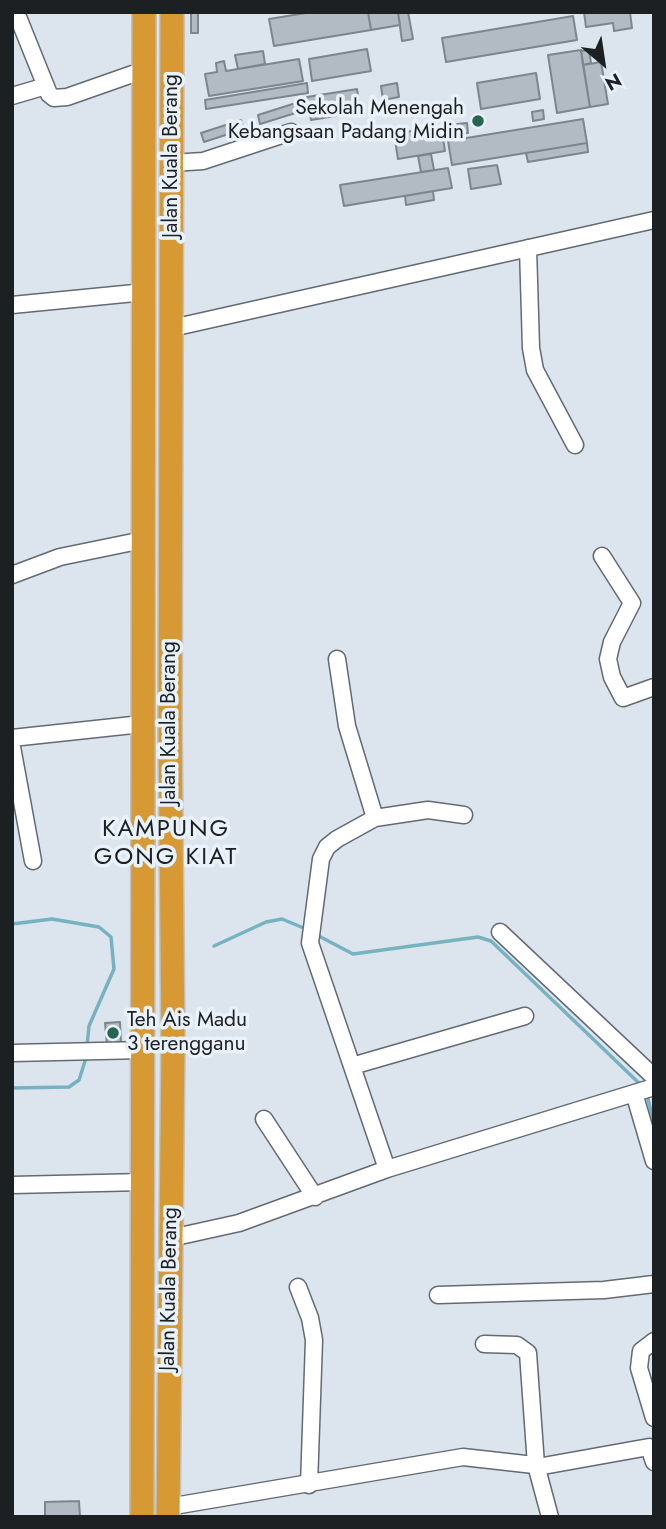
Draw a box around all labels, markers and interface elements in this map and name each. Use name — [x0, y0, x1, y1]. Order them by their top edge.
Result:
north arrow — [568, 28, 638, 98]
text: N — [600, 66, 627, 97]
street label: Jalan Kuala Berang — [159, 74, 185, 238]
place label: Sekolah Menengah Kebangsaan Padang Midin — [228, 96, 464, 146]
marker: Sekolah Menengah Kebangsaan Padang Midin — [470, 113, 486, 129]
street label: Jalan Kuala Berang — [157, 641, 183, 805]
district label: KAMPUNG GONG KIAT — [95, 816, 237, 872]
place label: Teh Ais Madu 3 terengganu — [127, 1008, 247, 1058]
marker: Teh Ais Madu 3 terengganu — [105, 1025, 121, 1041]
street label: Jalan Kuala Berang — [156, 1207, 184, 1371]

